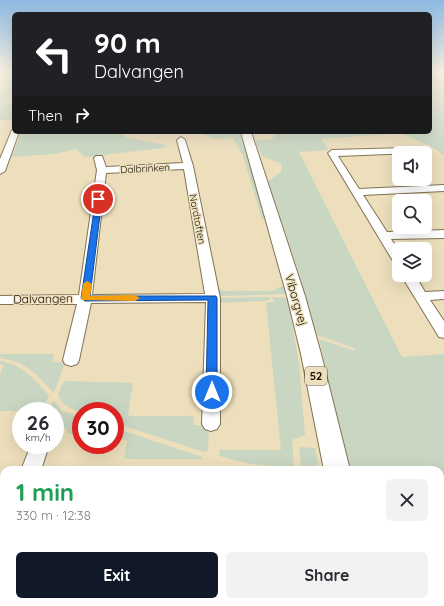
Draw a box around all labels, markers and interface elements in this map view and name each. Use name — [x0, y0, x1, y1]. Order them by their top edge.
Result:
text: 90 m — [94, 25, 161, 60]
icon: left — [28, 28, 80, 80]
text: Dalvangen — [94, 60, 184, 83]
icon: right — [71, 104, 93, 126]
text: Then — [28, 106, 63, 125]
map controls — [392, 146, 432, 282]
button: sound — [392, 146, 432, 186]
street label: Dalbrinken — [120, 161, 170, 176]
pin — [81, 182, 115, 216]
icon: arrive — [87, 188, 109, 210]
street label: Nordtoften — [186, 193, 209, 245]
button: search — [392, 194, 432, 234]
button: layers — [392, 242, 432, 282]
street label: Viborgvej — [282, 272, 311, 328]
street label: Dalvangen — [13, 290, 73, 307]
road number: 52 — [305, 367, 327, 385]
position arrow — [191, 371, 233, 413]
speed limit sign: 30 — [72, 402, 124, 454]
text: 26 — [27, 410, 49, 435]
text: km/h — [25, 431, 51, 444]
text: 1 min — [16, 477, 74, 507]
button: close — [386, 479, 428, 521]
text: 330 m · 12:38 — [16, 507, 91, 523]
button: Exit — [16, 552, 218, 598]
button: Share — [226, 552, 428, 598]

